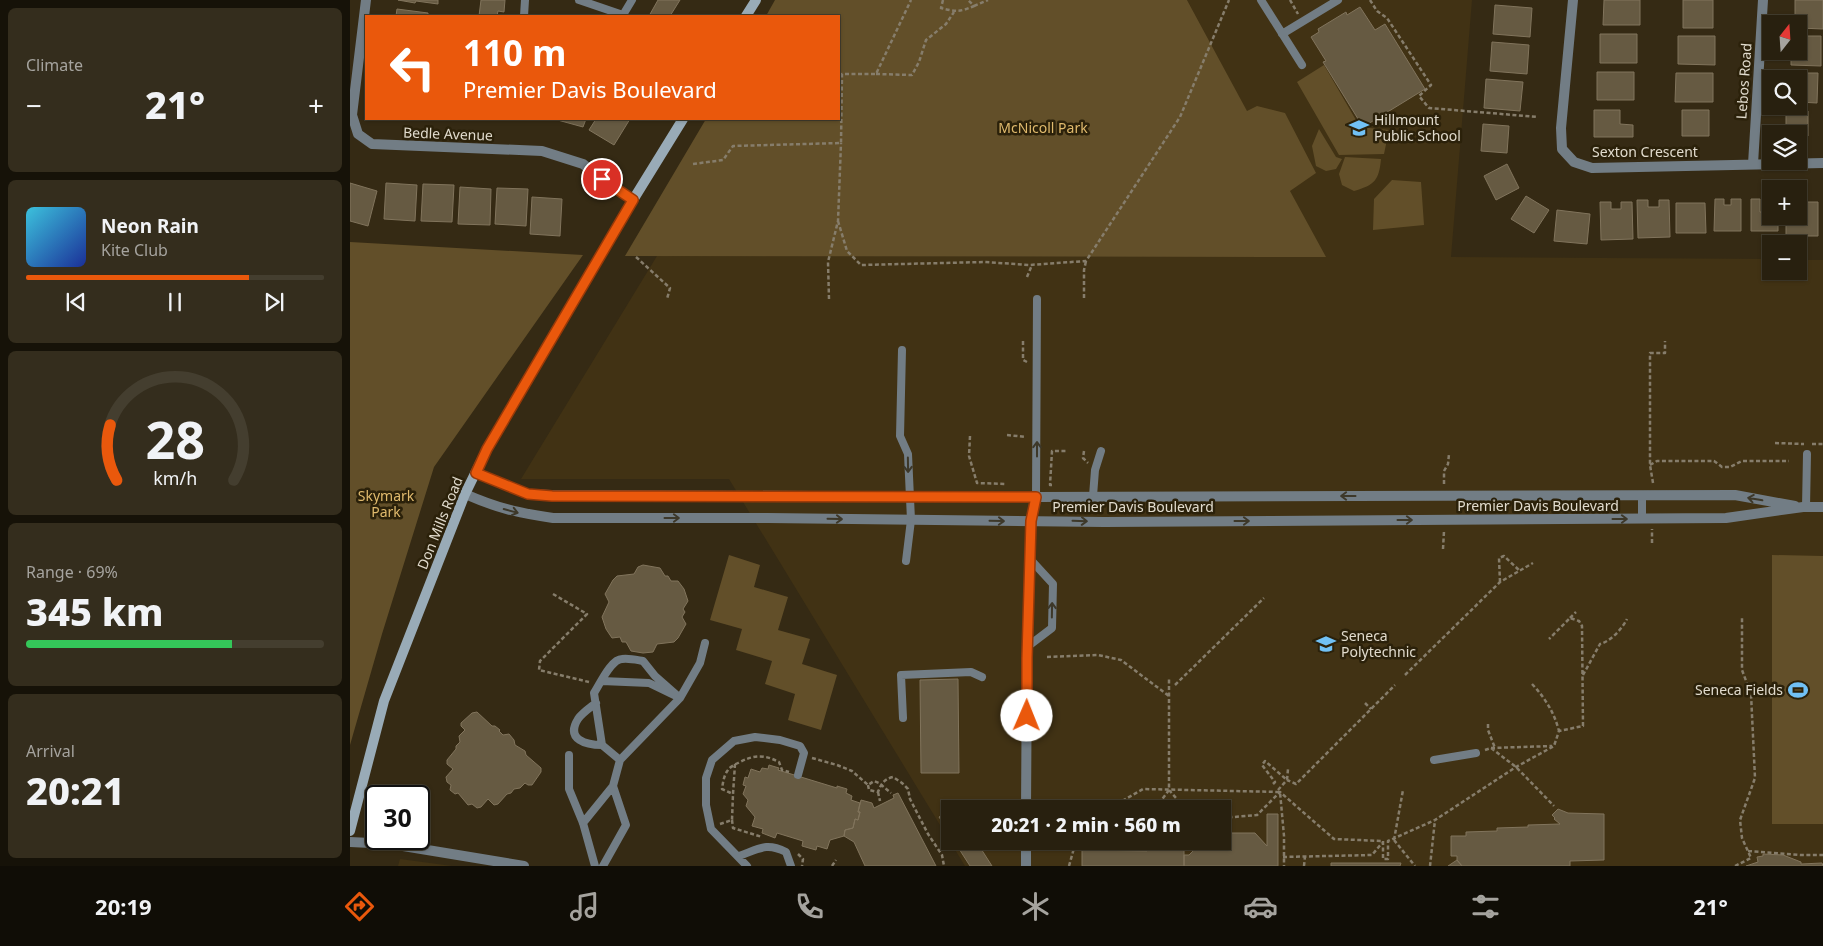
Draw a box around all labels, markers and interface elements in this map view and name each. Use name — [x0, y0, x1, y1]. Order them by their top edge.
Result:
north arrow — [1762, 15, 1808, 60]
map controls — [1762, 15, 1807, 280]
text: 110 m — [463, 29, 566, 76]
icon: left — [380, 35, 445, 100]
street label: Lebos Road — [1731, 42, 1756, 120]
text: Climate — [26, 54, 83, 76]
button: search — [1762, 70, 1807, 115]
text: Premier Davis Boulevard — [463, 74, 717, 104]
text: 21° — [145, 78, 205, 130]
text: − — [26, 86, 42, 124]
text: + — [308, 86, 324, 124]
place label: Hillmount Public School — [1374, 110, 1461, 145]
school or university icon: Hillmount Public School — [1348, 117, 1370, 139]
park label: McNicoll Park — [998, 118, 1088, 137]
street label: Bedle Avenue — [403, 122, 493, 145]
button: layers — [1762, 125, 1807, 170]
street label: Sexton Crescent — [1592, 142, 1698, 161]
pin — [581, 158, 623, 200]
icon: arrive — [588, 165, 616, 193]
button: + — [1762, 180, 1807, 225]
text: Neon Rain — [101, 213, 199, 239]
button: − — [1762, 235, 1807, 280]
text: Kite Club — [101, 239, 168, 261]
icon: previous — [62, 288, 90, 316]
icon: pause — [161, 288, 189, 316]
icon: next — [260, 288, 288, 316]
text: 28 — [145, 403, 205, 474]
one-way arrow — [1032, 441, 1042, 457]
one-way arrow — [904, 457, 913, 473]
text: km/h — [153, 466, 197, 490]
street label: Don Mills Road — [412, 474, 467, 572]
park label: Skymark Park — [358, 486, 415, 521]
one-way arrow — [1340, 491, 1356, 501]
one-way arrow — [1748, 493, 1764, 503]
street label: Premier Davis Boulevard — [1457, 496, 1619, 515]
street label: Premier Davis Boulevard — [1052, 497, 1214, 516]
one-way arrow — [502, 507, 518, 516]
one-way arrow — [664, 513, 680, 523]
one-way arrow — [826, 514, 843, 524]
one-way arrow — [1611, 514, 1627, 524]
one-way arrow — [1396, 515, 1412, 525]
one-way arrow — [989, 516, 1005, 526]
one-way arrow — [1071, 516, 1087, 526]
one-way arrow — [1234, 516, 1250, 526]
text: Range · 69% — [26, 561, 118, 583]
text: 345 km — [26, 585, 164, 637]
one-way arrow — [1048, 603, 1057, 619]
place label: Seneca Polytechnic — [1341, 626, 1416, 661]
school or university icon: Seneca Polytechnic — [1315, 633, 1337, 655]
sports icon: Seneca Fields — [1787, 679, 1809, 701]
place label: Seneca Fields — [1695, 680, 1783, 699]
position arrow — [1000, 689, 1052, 741]
text: Arrival — [26, 740, 75, 762]
text: 20:21 — [26, 764, 125, 816]
speed limit sign: 30 — [365, 785, 430, 850]
text: 20:21 · 2 min · 560 m — [991, 812, 1181, 838]
icon: directions — [342, 889, 377, 924]
icon: music — [567, 889, 602, 924]
icon: phone — [792, 889, 827, 924]
icon: climate — [1018, 889, 1053, 924]
icon: car — [1243, 889, 1278, 924]
icon: filters — [1468, 889, 1503, 924]
text: 20:19 — [95, 891, 152, 921]
text: 21° — [1693, 891, 1728, 921]

